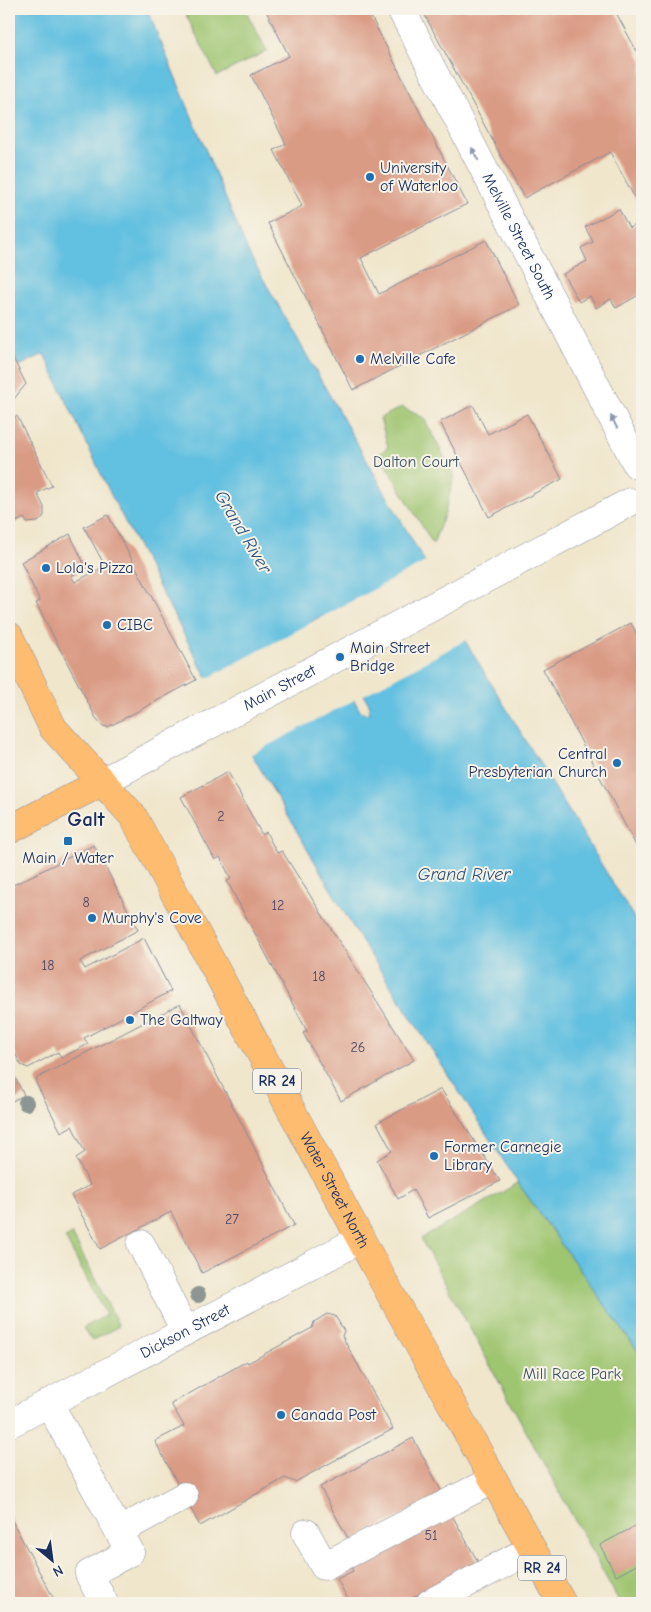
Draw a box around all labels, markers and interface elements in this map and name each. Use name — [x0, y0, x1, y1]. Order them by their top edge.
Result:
one-way arrow — [471, 146, 479, 161]
place label: University of Waterloo — [380, 159, 458, 195]
street label: Melville Street South — [479, 170, 559, 303]
marker: University of Waterloo — [364, 171, 376, 183]
place label: Melville Cafe — [370, 350, 456, 368]
marker: Melville Cafe — [354, 353, 366, 365]
one-way arrow — [610, 415, 618, 429]
park label: Dalton Court — [373, 453, 459, 471]
water label: Grand River — [210, 487, 276, 578]
place label: Lola's Pizza — [56, 559, 133, 577]
marker: Lola's Pizza — [40, 562, 52, 574]
place label: CIBC — [117, 616, 153, 634]
marker: CIBC — [101, 619, 113, 631]
place label: Main Street Bridge — [350, 639, 430, 675]
marker: Main Street Bridge — [334, 651, 346, 663]
street label: Main Street — [240, 661, 319, 714]
place label: Central Presbyterian Church — [468, 745, 607, 781]
marker: Central Presbyterian Church — [611, 757, 623, 769]
district label: Galt — [67, 807, 106, 831]
house number: 2 — [217, 808, 225, 825]
marker: Main / Water — [62, 835, 74, 847]
place label: Main / Water — [22, 849, 114, 867]
water label: Grand River — [418, 864, 511, 885]
house number: 8 — [82, 894, 90, 911]
house number: 12 — [272, 897, 284, 914]
place label: Murphy's Cove — [102, 909, 202, 927]
marker: Murphy's Cove — [86, 912, 98, 924]
house number: 18 — [42, 957, 54, 974]
house number: 18 — [313, 968, 325, 985]
place label: The Galtway — [140, 1011, 224, 1029]
marker: The Galtway — [124, 1014, 136, 1026]
house number: 26 — [351, 1039, 365, 1056]
road number: RR 24 — [253, 1068, 301, 1094]
street label: Water Street North — [296, 1129, 373, 1251]
place label: Former Carnegie Library — [444, 1138, 562, 1174]
marker: Former Carnegie Library — [428, 1150, 440, 1162]
house number: 27 — [225, 1211, 239, 1228]
street label: Dickson Street — [137, 1300, 233, 1362]
park label: Mill Race Park — [523, 1365, 622, 1383]
place label: Canada Post — [291, 1406, 377, 1424]
marker: Canada Post — [275, 1409, 287, 1421]
house number: 51 — [424, 1527, 438, 1544]
north arrow — [28, 1534, 78, 1584]
road number: RR 24 — [518, 1556, 566, 1580]
text: N — [50, 1561, 66, 1581]

